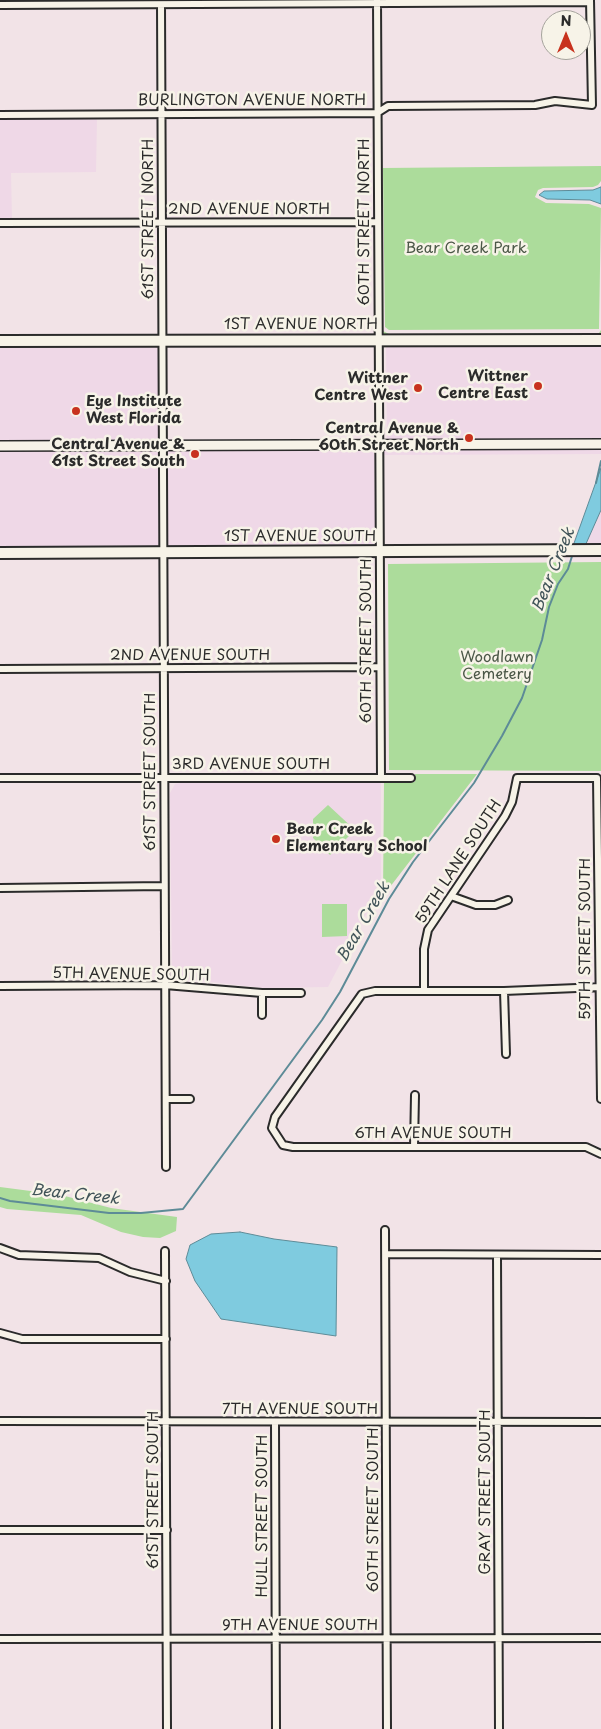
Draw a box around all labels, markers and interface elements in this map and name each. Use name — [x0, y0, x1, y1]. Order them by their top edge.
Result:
north arrow — [541, 10, 591, 60]
text: N — [560, 10, 572, 31]
street label: BURLINGTON AVENUE NORTH — [138, 92, 366, 110]
street label: 60TH STREET NORTH — [356, 138, 374, 306]
street label: 61ST STREET NORTH — [140, 139, 158, 299]
street label: 2ND AVENUE NORTH — [168, 201, 330, 219]
park label: Bear Creek Park — [405, 240, 527, 258]
street label: 1ST AVENUE NORTH — [224, 316, 378, 334]
place label: Wittner Centre East — [438, 368, 528, 403]
place label: Wittner Centre West — [314, 370, 408, 405]
marker: Wittner Centre East — [532, 380, 544, 392]
marker: Wittner Centre West — [412, 382, 424, 394]
place label: Eye Institute West Florida — [86, 393, 182, 428]
marker: Eye Institute West Florida — [70, 405, 82, 417]
place label: Central Avenue & 60th Street North — [319, 420, 459, 455]
marker: Central Avenue & 60th Street North — [463, 432, 475, 444]
place label: Central Avenue & 61st Street South — [51, 436, 185, 471]
marker: Central Avenue & 61st Street South — [189, 448, 201, 460]
water label: Bear Creek — [528, 525, 580, 615]
street label: 1ST AVENUE SOUTH — [224, 528, 376, 546]
street label: 60TH STREET SOUTH — [358, 558, 376, 724]
street label: 2ND AVENUE SOUTH — [110, 647, 270, 665]
park label: Woodlawn Cemetery — [460, 649, 534, 684]
street label: 61ST STREET SOUTH — [142, 693, 160, 851]
street label: 3RD AVENUE SOUTH — [172, 756, 330, 774]
street label: 59TH LANE SOUTH — [412, 797, 506, 927]
place label: Bear Creek Elementary School — [286, 821, 427, 856]
marker: Bear Creek Elementary School — [270, 833, 282, 845]
street label: 59TH STREET SOUTH — [577, 858, 595, 1020]
water label: Bear Creek — [333, 879, 395, 965]
street label: 5TH AVENUE SOUTH — [52, 965, 210, 985]
street label: 6TH AVENUE SOUTH — [354, 1125, 512, 1143]
water label: Bear Creek — [30, 1181, 120, 1209]
street label: 7TH AVENUE SOUTH — [222, 1401, 378, 1419]
street label: GRAY STREET SOUTH — [477, 1409, 495, 1575]
street label: 61ST STREET SOUTH — [145, 1411, 163, 1569]
street label: 60TH STREET SOUTH — [365, 1427, 383, 1593]
street label: HULL STREET SOUTH — [254, 1435, 272, 1597]
street label: 9TH AVENUE SOUTH — [222, 1617, 378, 1635]

